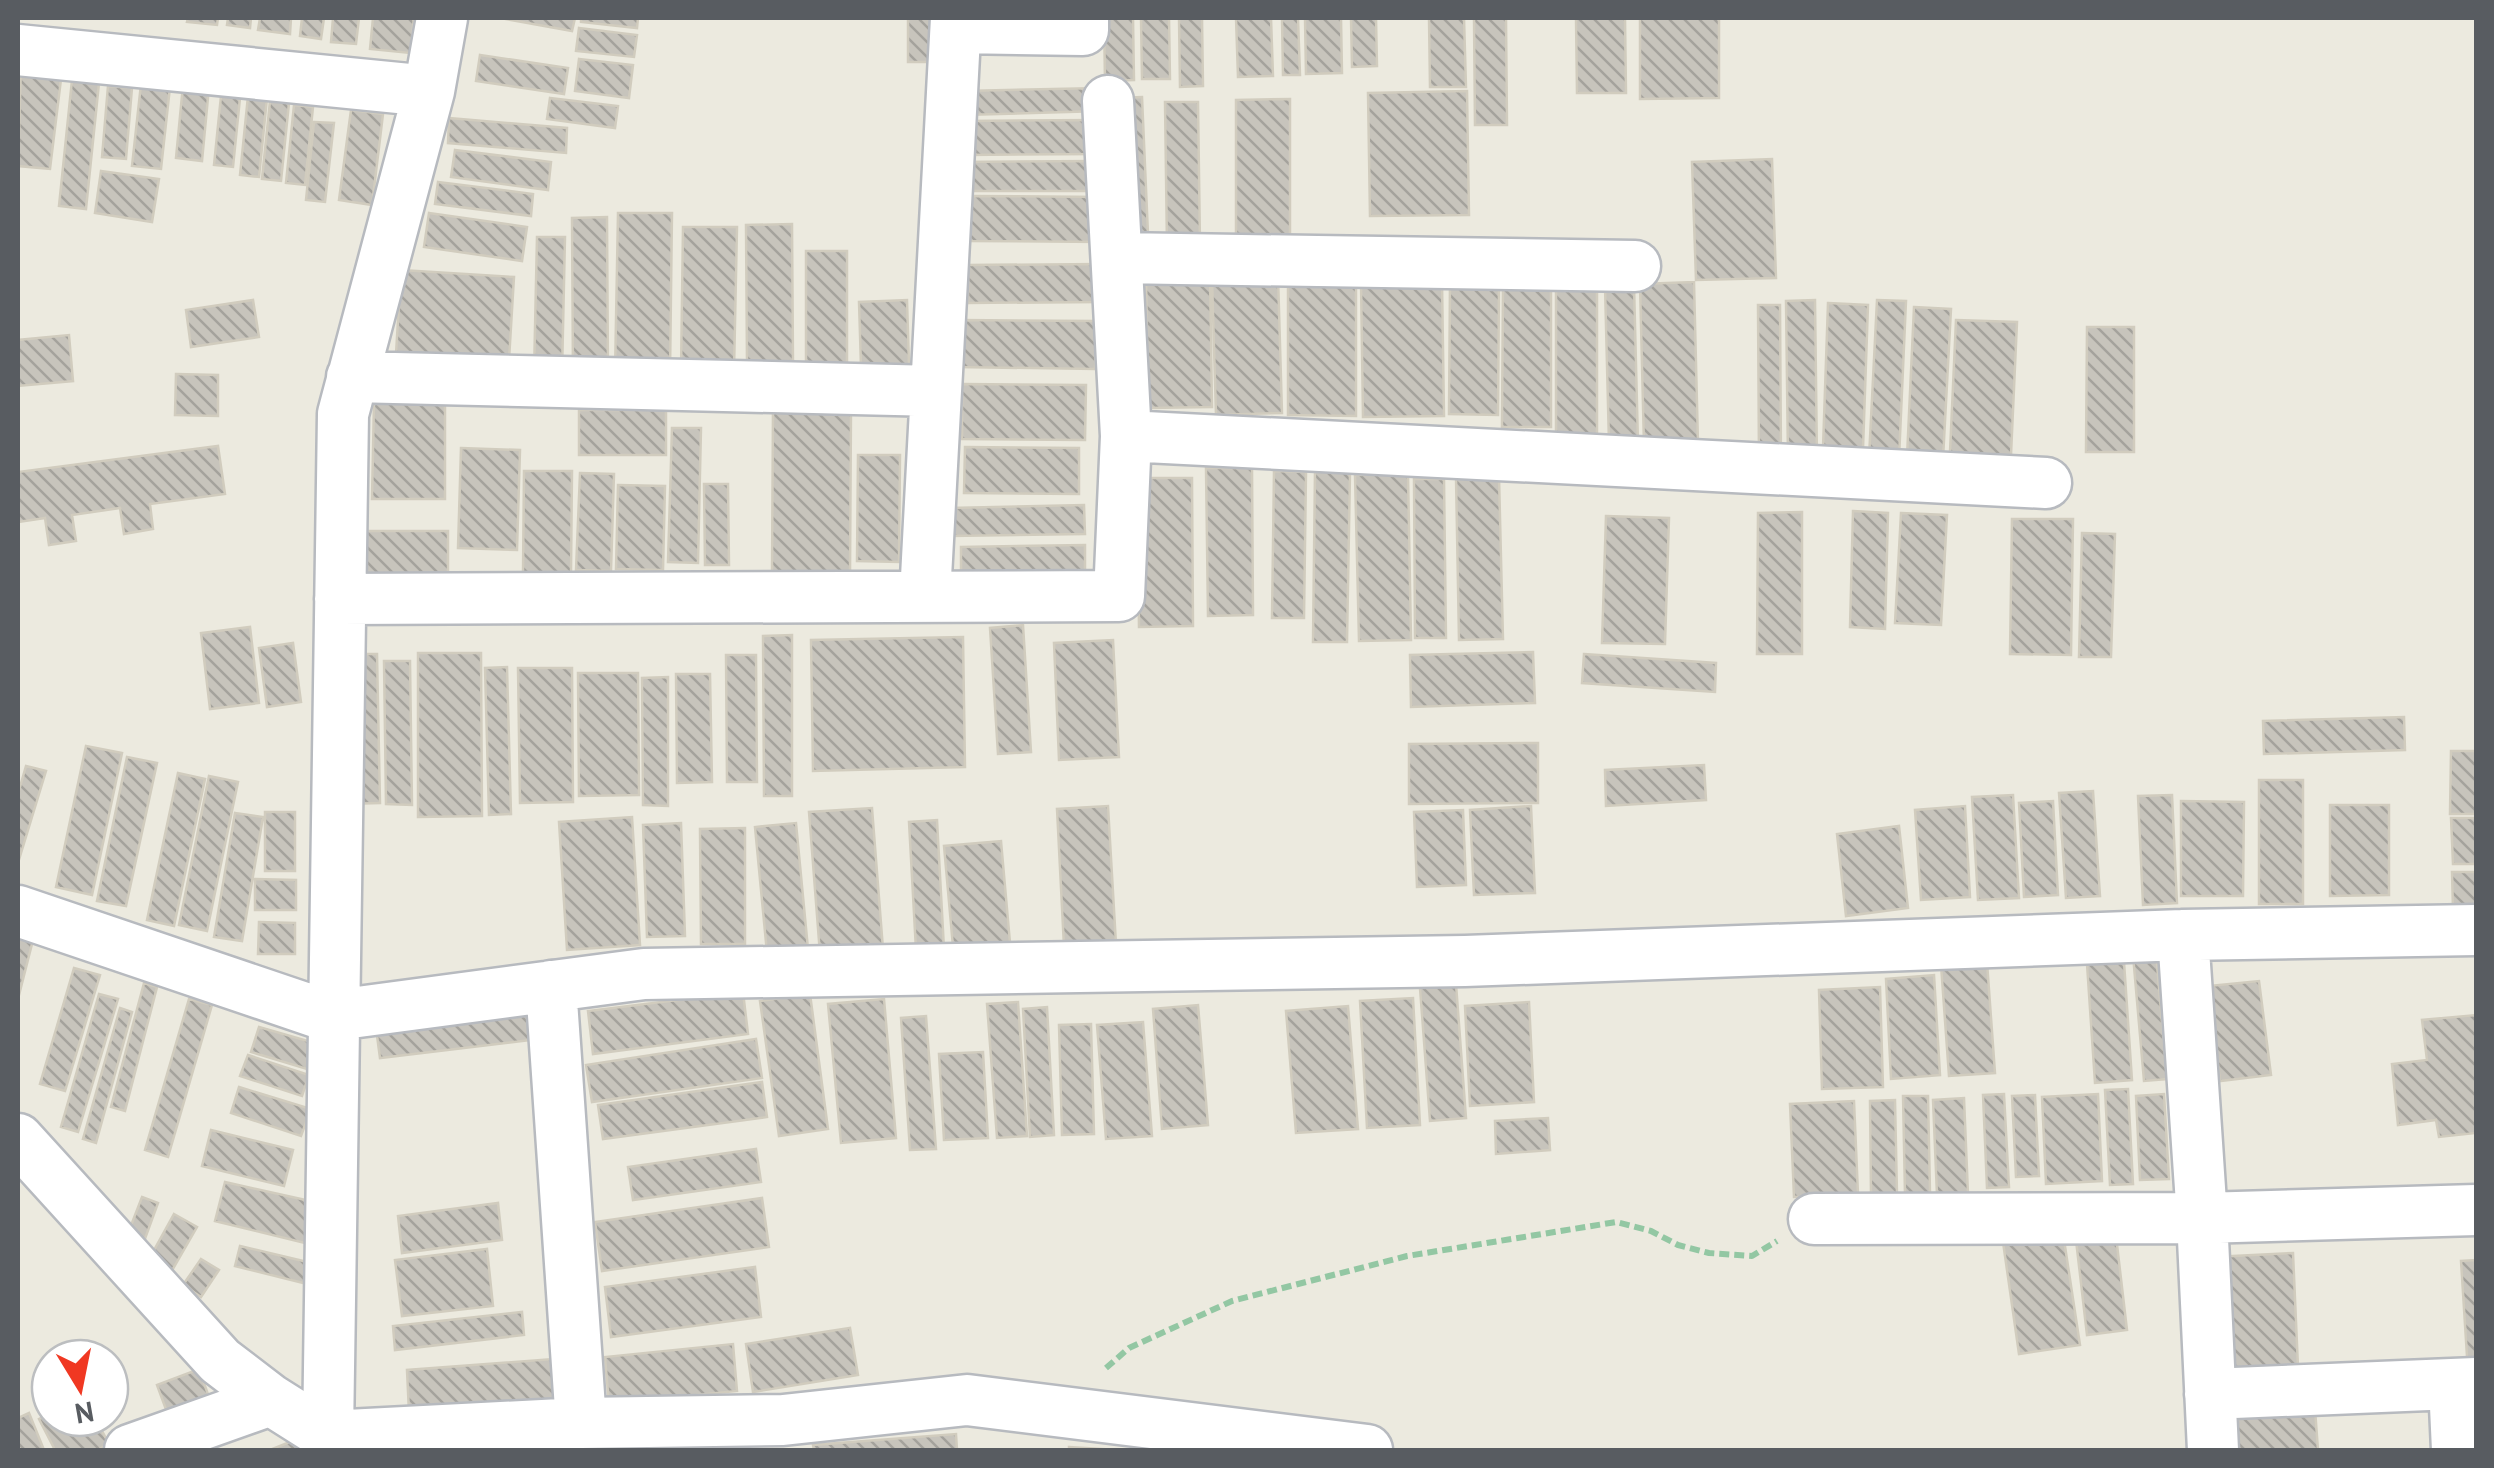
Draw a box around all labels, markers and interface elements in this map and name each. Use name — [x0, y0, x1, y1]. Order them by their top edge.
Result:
north arrow — [30, 1338, 130, 1438]
text: N — [72, 1393, 97, 1433]

